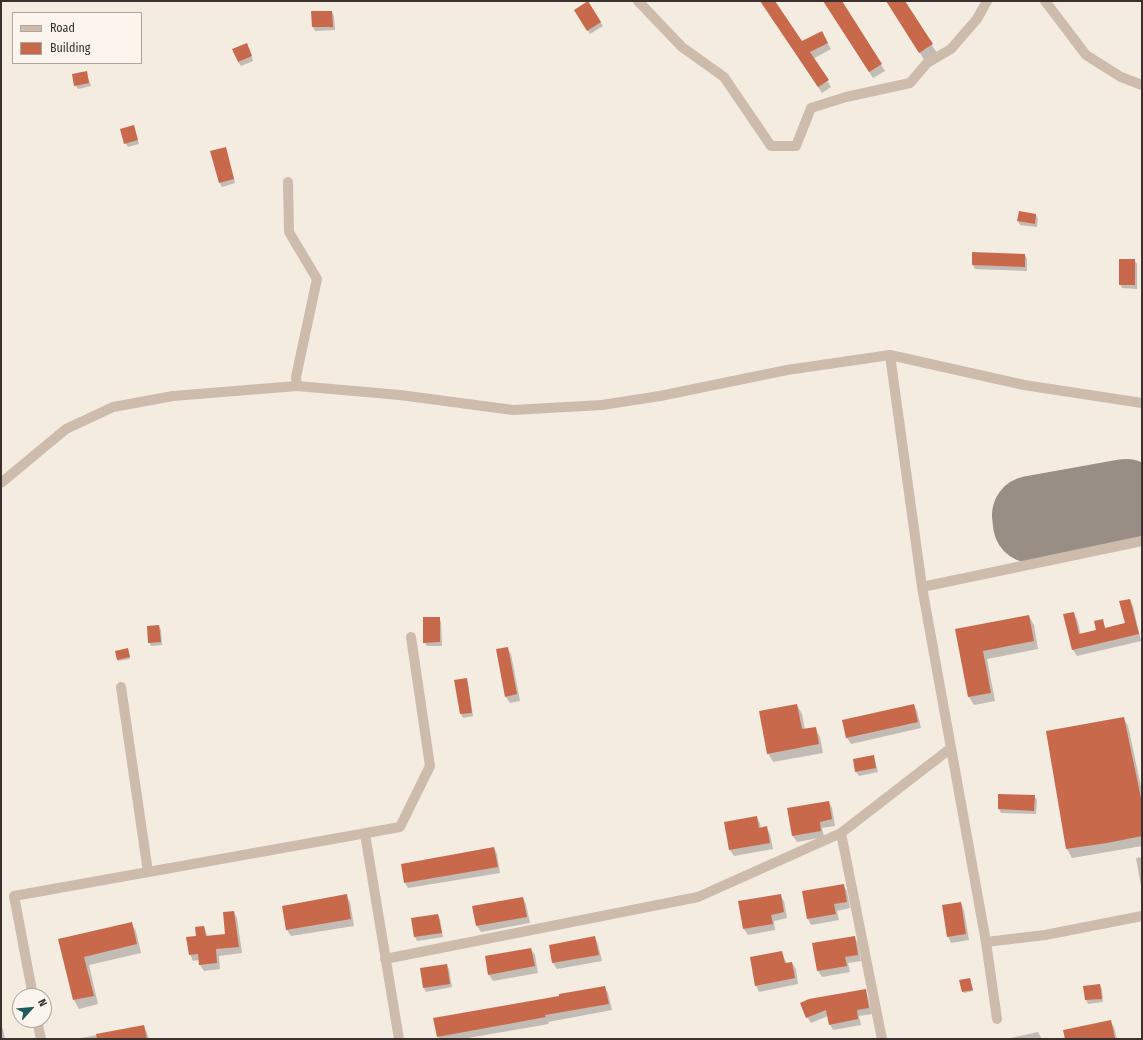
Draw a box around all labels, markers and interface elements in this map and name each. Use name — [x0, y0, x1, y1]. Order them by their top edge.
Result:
legend — [12, 12, 142, 64]
text: Road — [50, 21, 75, 35]
text: Building — [50, 41, 90, 55]
north arrow — [12, 988, 52, 1028]
text: N — [35, 997, 50, 1009]

